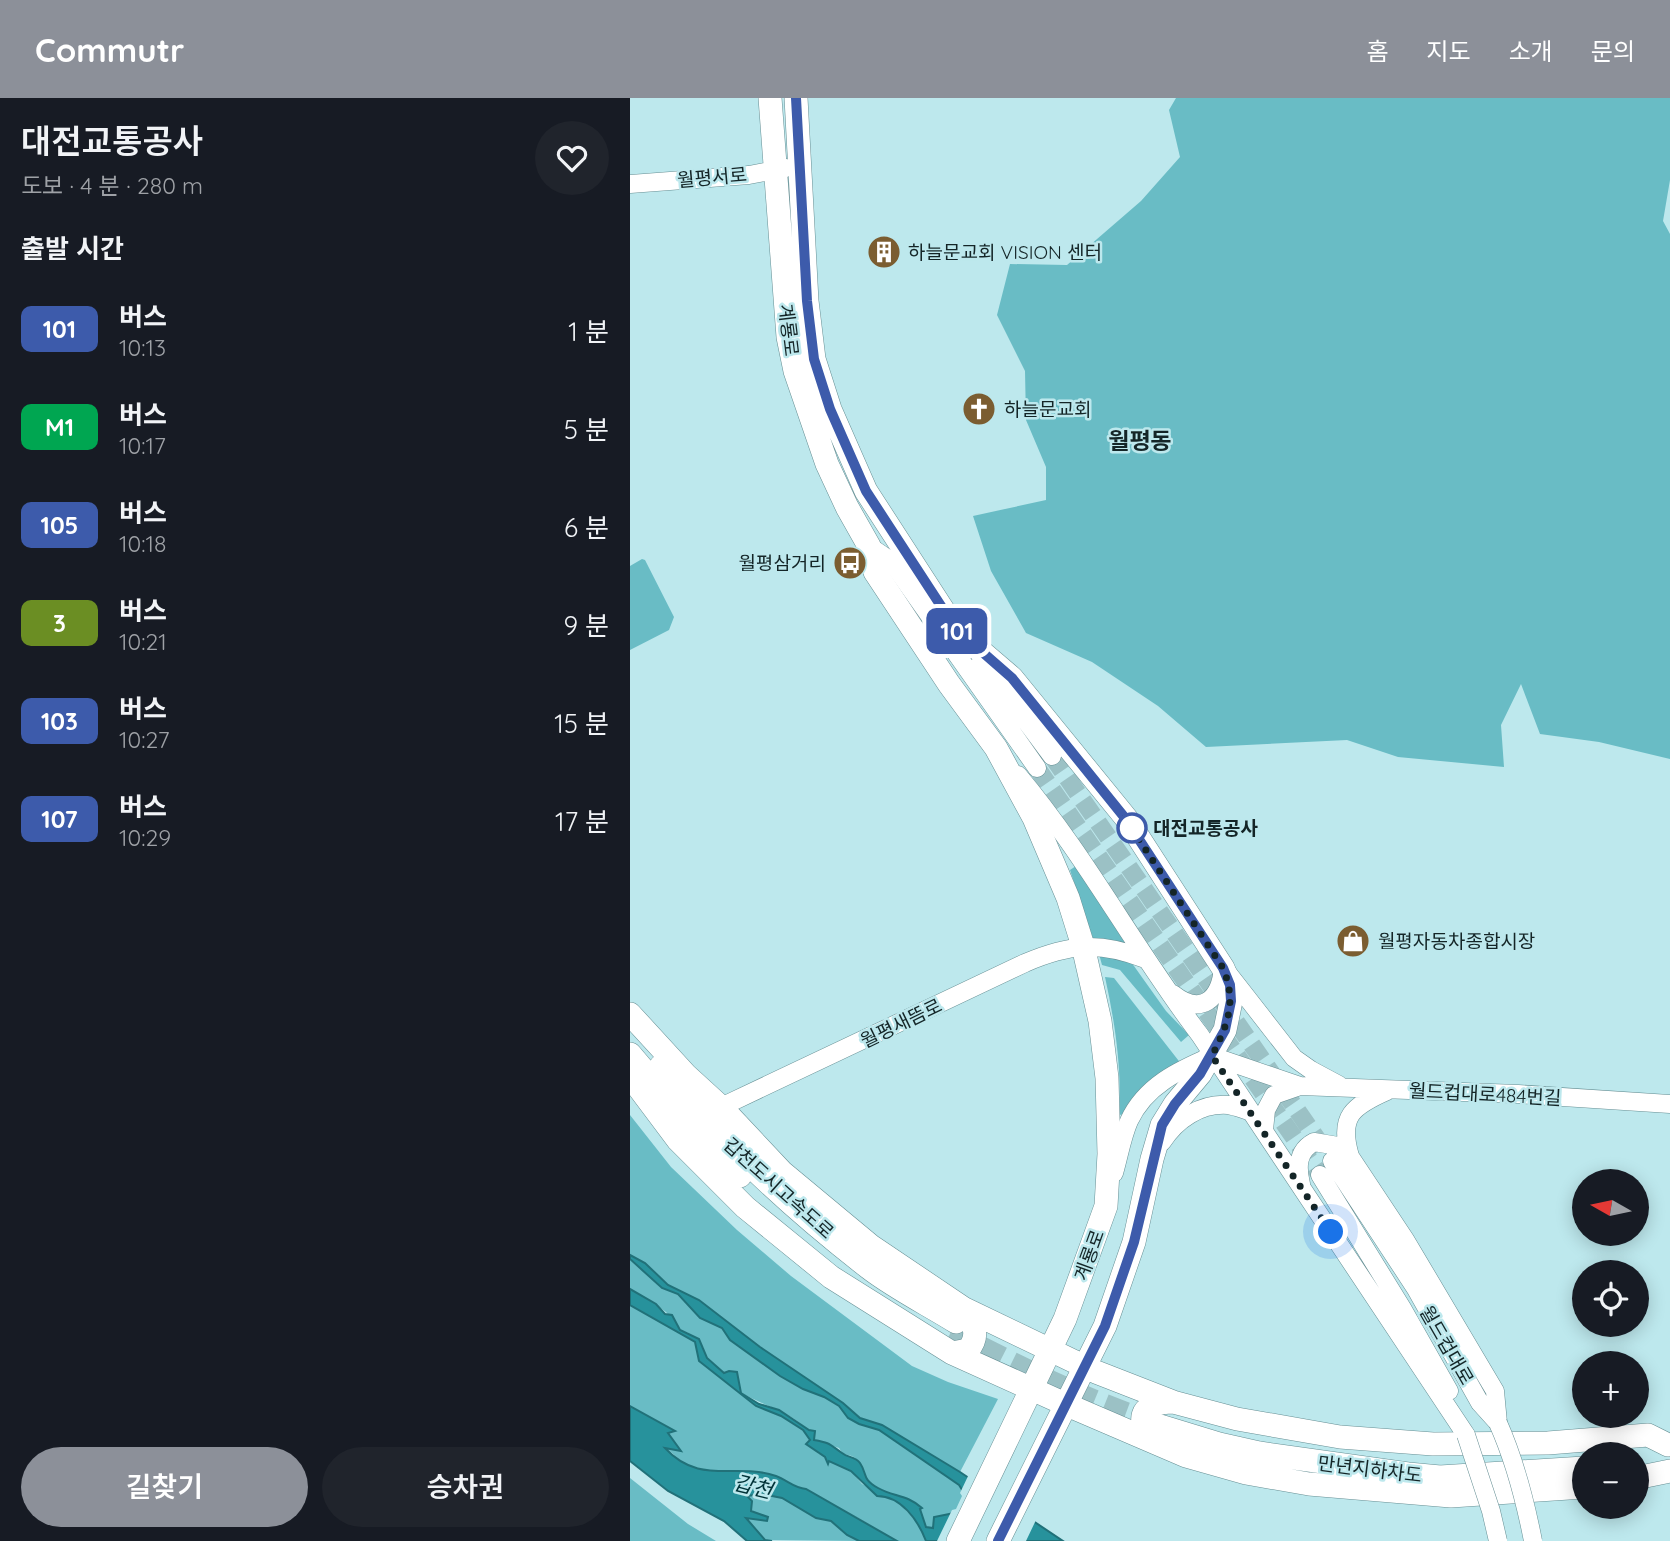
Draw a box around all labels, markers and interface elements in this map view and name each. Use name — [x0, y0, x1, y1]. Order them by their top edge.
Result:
text: Commutr — [35, 29, 184, 70]
text: 홈 — [1366, 36, 1388, 66]
text: 지도 — [1426, 36, 1471, 66]
text: 소개 — [1509, 36, 1553, 66]
text: 문의 — [1591, 36, 1635, 66]
text: 대전교통공사 — [21, 120, 203, 161]
button: heart — [535, 121, 609, 195]
street label: 월평서로 — [676, 162, 748, 192]
text: 도보 · 4 분 · 280 m — [21, 171, 203, 200]
text: 출발 시간 — [21, 232, 124, 265]
building icon: 하늘문교회 VISION 센터 — [865, 233, 903, 271]
place label: 하늘문교회 VISION 센터 — [908, 240, 1102, 264]
text: 버스 — [119, 300, 167, 333]
street label: 계룡로 — [774, 303, 804, 357]
text: 101 — [43, 314, 76, 344]
text: 1 분 — [568, 315, 609, 348]
text: 10:13 — [119, 333, 166, 362]
church icon: 하늘문교회 — [960, 390, 998, 428]
place label: 하늘문교회 — [1004, 397, 1091, 421]
text: 버스 — [119, 398, 167, 431]
text: M1 — [45, 412, 74, 442]
text: 5 분 — [564, 413, 609, 446]
district label: 월평동 — [1108, 426, 1172, 455]
text: 10:17 — [119, 431, 166, 460]
text: 버스 — [119, 496, 167, 529]
text: 105 — [41, 510, 78, 540]
text: 6 분 — [564, 511, 609, 544]
text: 10:18 — [119, 529, 166, 558]
bus stop icon: 월평삼거리 — [831, 544, 869, 582]
place label: 월평삼거리 — [739, 551, 826, 575]
text: 버스 — [119, 594, 167, 627]
text: 3 — [53, 608, 66, 638]
line badge: 101 — [917, 608, 997, 654]
text: 9 분 — [563, 609, 609, 642]
text: 101 — [940, 616, 974, 646]
text: 10:21 — [119, 627, 167, 656]
text: 버스 — [119, 692, 167, 725]
text: 103 — [41, 706, 78, 736]
text: 15 분 — [554, 707, 609, 740]
text: 10:27 — [119, 725, 170, 754]
text: 버스 — [119, 790, 167, 823]
text: 107 — [41, 804, 78, 834]
text: 17 분 — [555, 805, 609, 838]
marker: 대전교통공사 — [1117, 813, 1147, 843]
place label: 대전교통공사 — [1153, 816, 1258, 840]
text: 10:29 — [119, 823, 171, 852]
shop icon: 월평자동차종합시장 — [1334, 922, 1372, 960]
place label: 월평자동차종합시장 — [1378, 929, 1535, 953]
street label: 월평새뜸로 — [856, 993, 946, 1053]
street label: 월드컵대로484번길 — [1408, 1078, 1562, 1110]
street label: 갑천도시고속도로 — [719, 1132, 839, 1244]
north arrow — [1572, 1169, 1648, 1246]
map controls — [1572, 1169, 1649, 1519]
your location — [1313, 1214, 1348, 1249]
street label: 계룡로 — [1069, 1226, 1109, 1284]
button: locate — [1572, 1260, 1649, 1337]
street label: 월드컵대로 — [1415, 1301, 1479, 1389]
button: + — [1572, 1351, 1649, 1428]
button: − — [1572, 1442, 1649, 1519]
button: 길찾기 — [21, 1447, 308, 1527]
button: 승차권 — [322, 1447, 609, 1527]
street label: 만년지하차도 — [1316, 1451, 1424, 1487]
water label: 갑천 — [731, 1469, 778, 1504]

